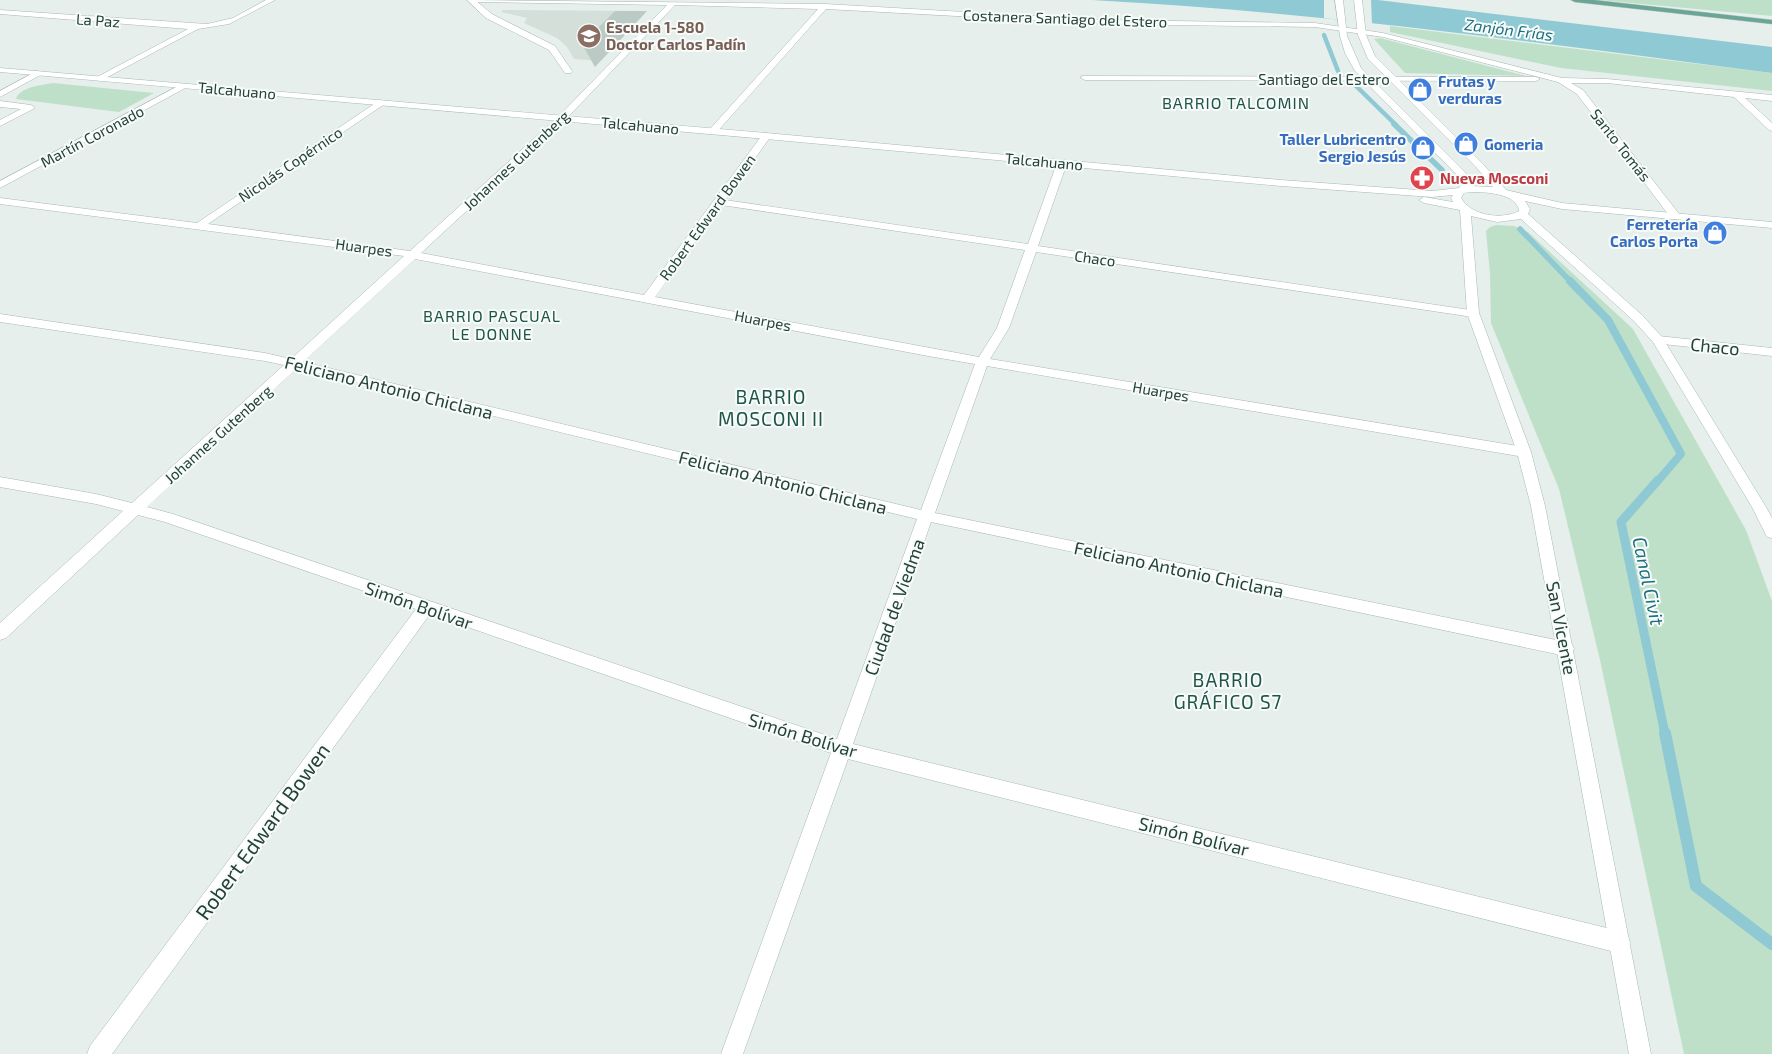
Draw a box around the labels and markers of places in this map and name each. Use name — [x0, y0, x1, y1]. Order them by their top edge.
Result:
place label: Escuela 1-580 Doctor Carlos Padín — [606, 18, 746, 53]
school or university icon: Escuela 1-580 Doctor Carlos Padín — [576, 23, 602, 49]
place label: Frutas y verduras — [1438, 72, 1502, 107]
shop icon: Frutas y verduras — [1407, 77, 1433, 103]
place label: Taller Lubricentro Sergio Jesús — [1279, 130, 1406, 165]
shop icon: Gomeria — [1453, 131, 1479, 157]
shop icon: Taller Lubricentro Sergio Jesús — [1410, 135, 1436, 161]
place label: Gomeria — [1484, 135, 1543, 153]
pharmacy icon: Nueva Mosconi — [1409, 165, 1435, 191]
place label: Nueva Mosconi — [1440, 169, 1548, 187]
place label: Ferretería Carlos Porta — [1610, 215, 1698, 250]
shop icon: Ferretería Carlos Porta — [1702, 220, 1728, 246]

